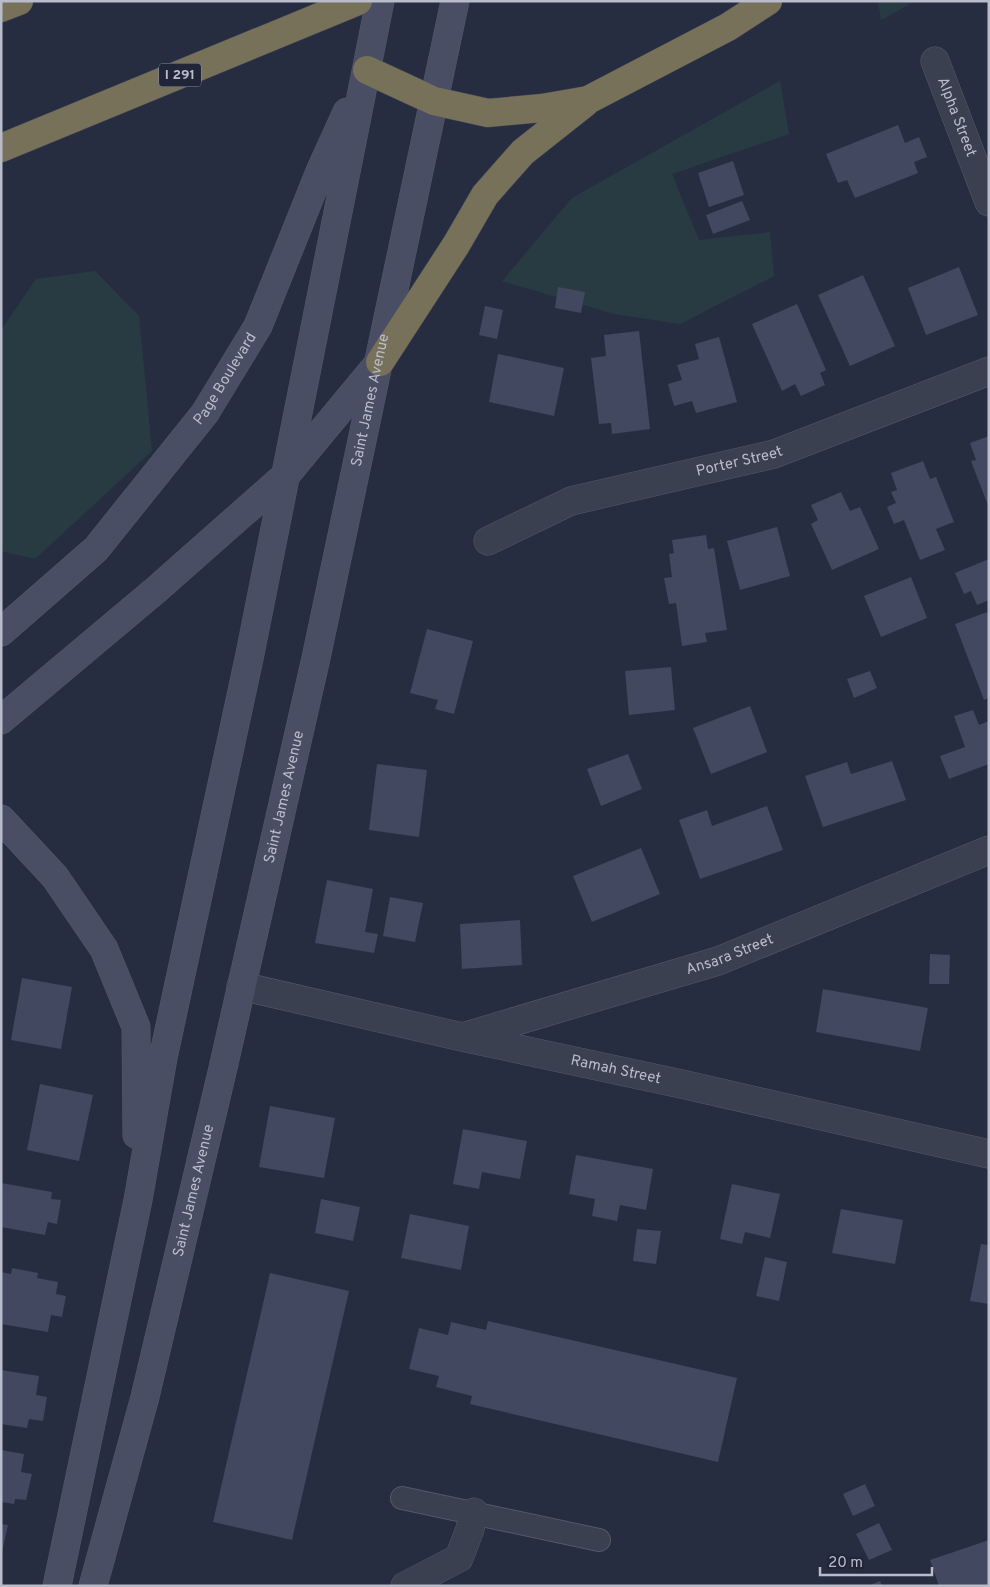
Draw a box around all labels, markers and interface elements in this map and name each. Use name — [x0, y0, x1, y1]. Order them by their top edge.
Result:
road number: I 291 — [159, 64, 201, 86]
street label: Alpha Street — [933, 74, 980, 160]
street label: Page Boulevard — [189, 329, 261, 429]
street label: Saint James Avenue — [347, 332, 394, 468]
street label: Porter Street — [694, 442, 785, 481]
street label: Saint James Avenue — [260, 729, 309, 865]
street label: Ansara Street — [684, 930, 776, 979]
street label: Ramah Street — [569, 1051, 663, 1089]
street label: Saint James Avenue — [169, 1123, 219, 1259]
scale bar — [820, 1544, 932, 1576]
text: 20 m — [828, 1554, 863, 1573]

